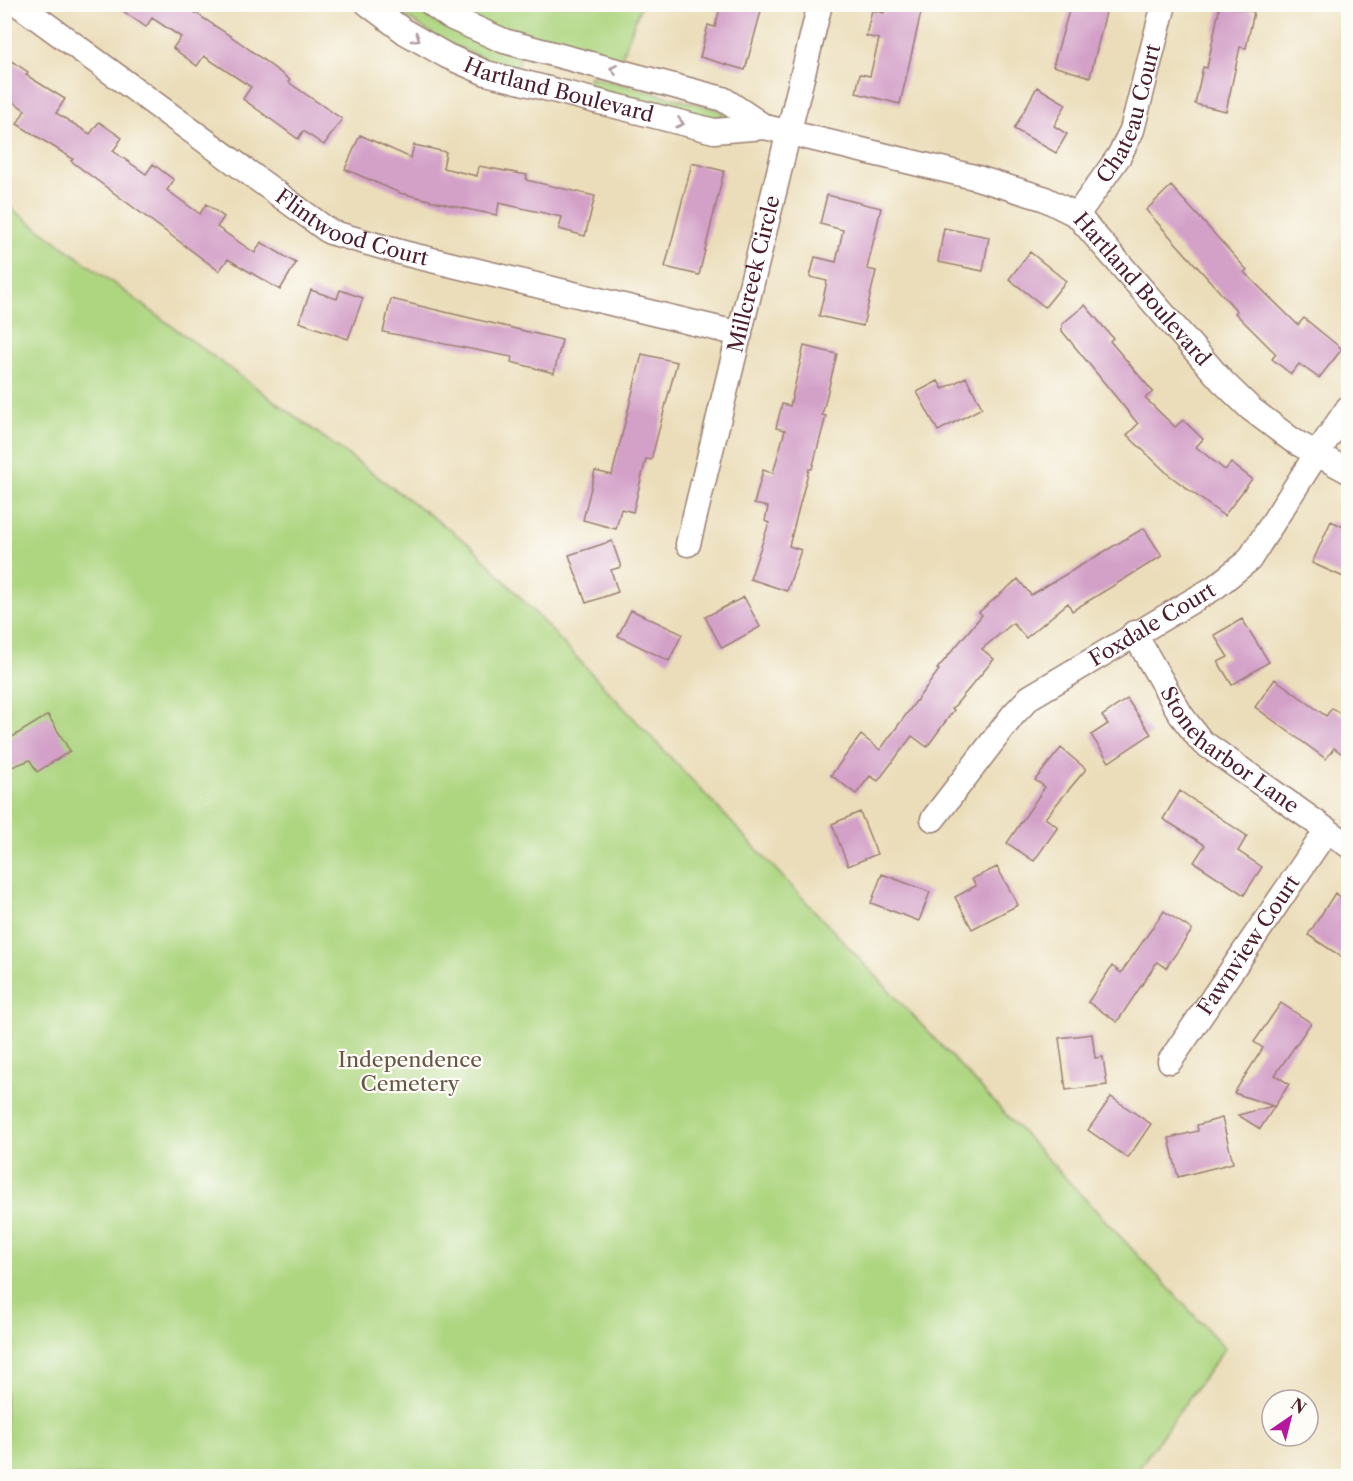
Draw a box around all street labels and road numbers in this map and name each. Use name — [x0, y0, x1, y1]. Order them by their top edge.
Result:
street label: Chateau Court — [1091, 41, 1166, 188]
street label: Hartland Boulevard — [460, 52, 656, 127]
street label: Flintwood Court — [271, 183, 432, 271]
street label: Millcreek Circle — [722, 193, 785, 355]
street label: Hartland Boulevard — [1069, 207, 1216, 371]
street label: Foxdale Court — [1084, 577, 1220, 671]
street label: Stoneharbor Lane — [1155, 682, 1304, 818]
street label: Fawnview Court — [1192, 870, 1305, 1019]

